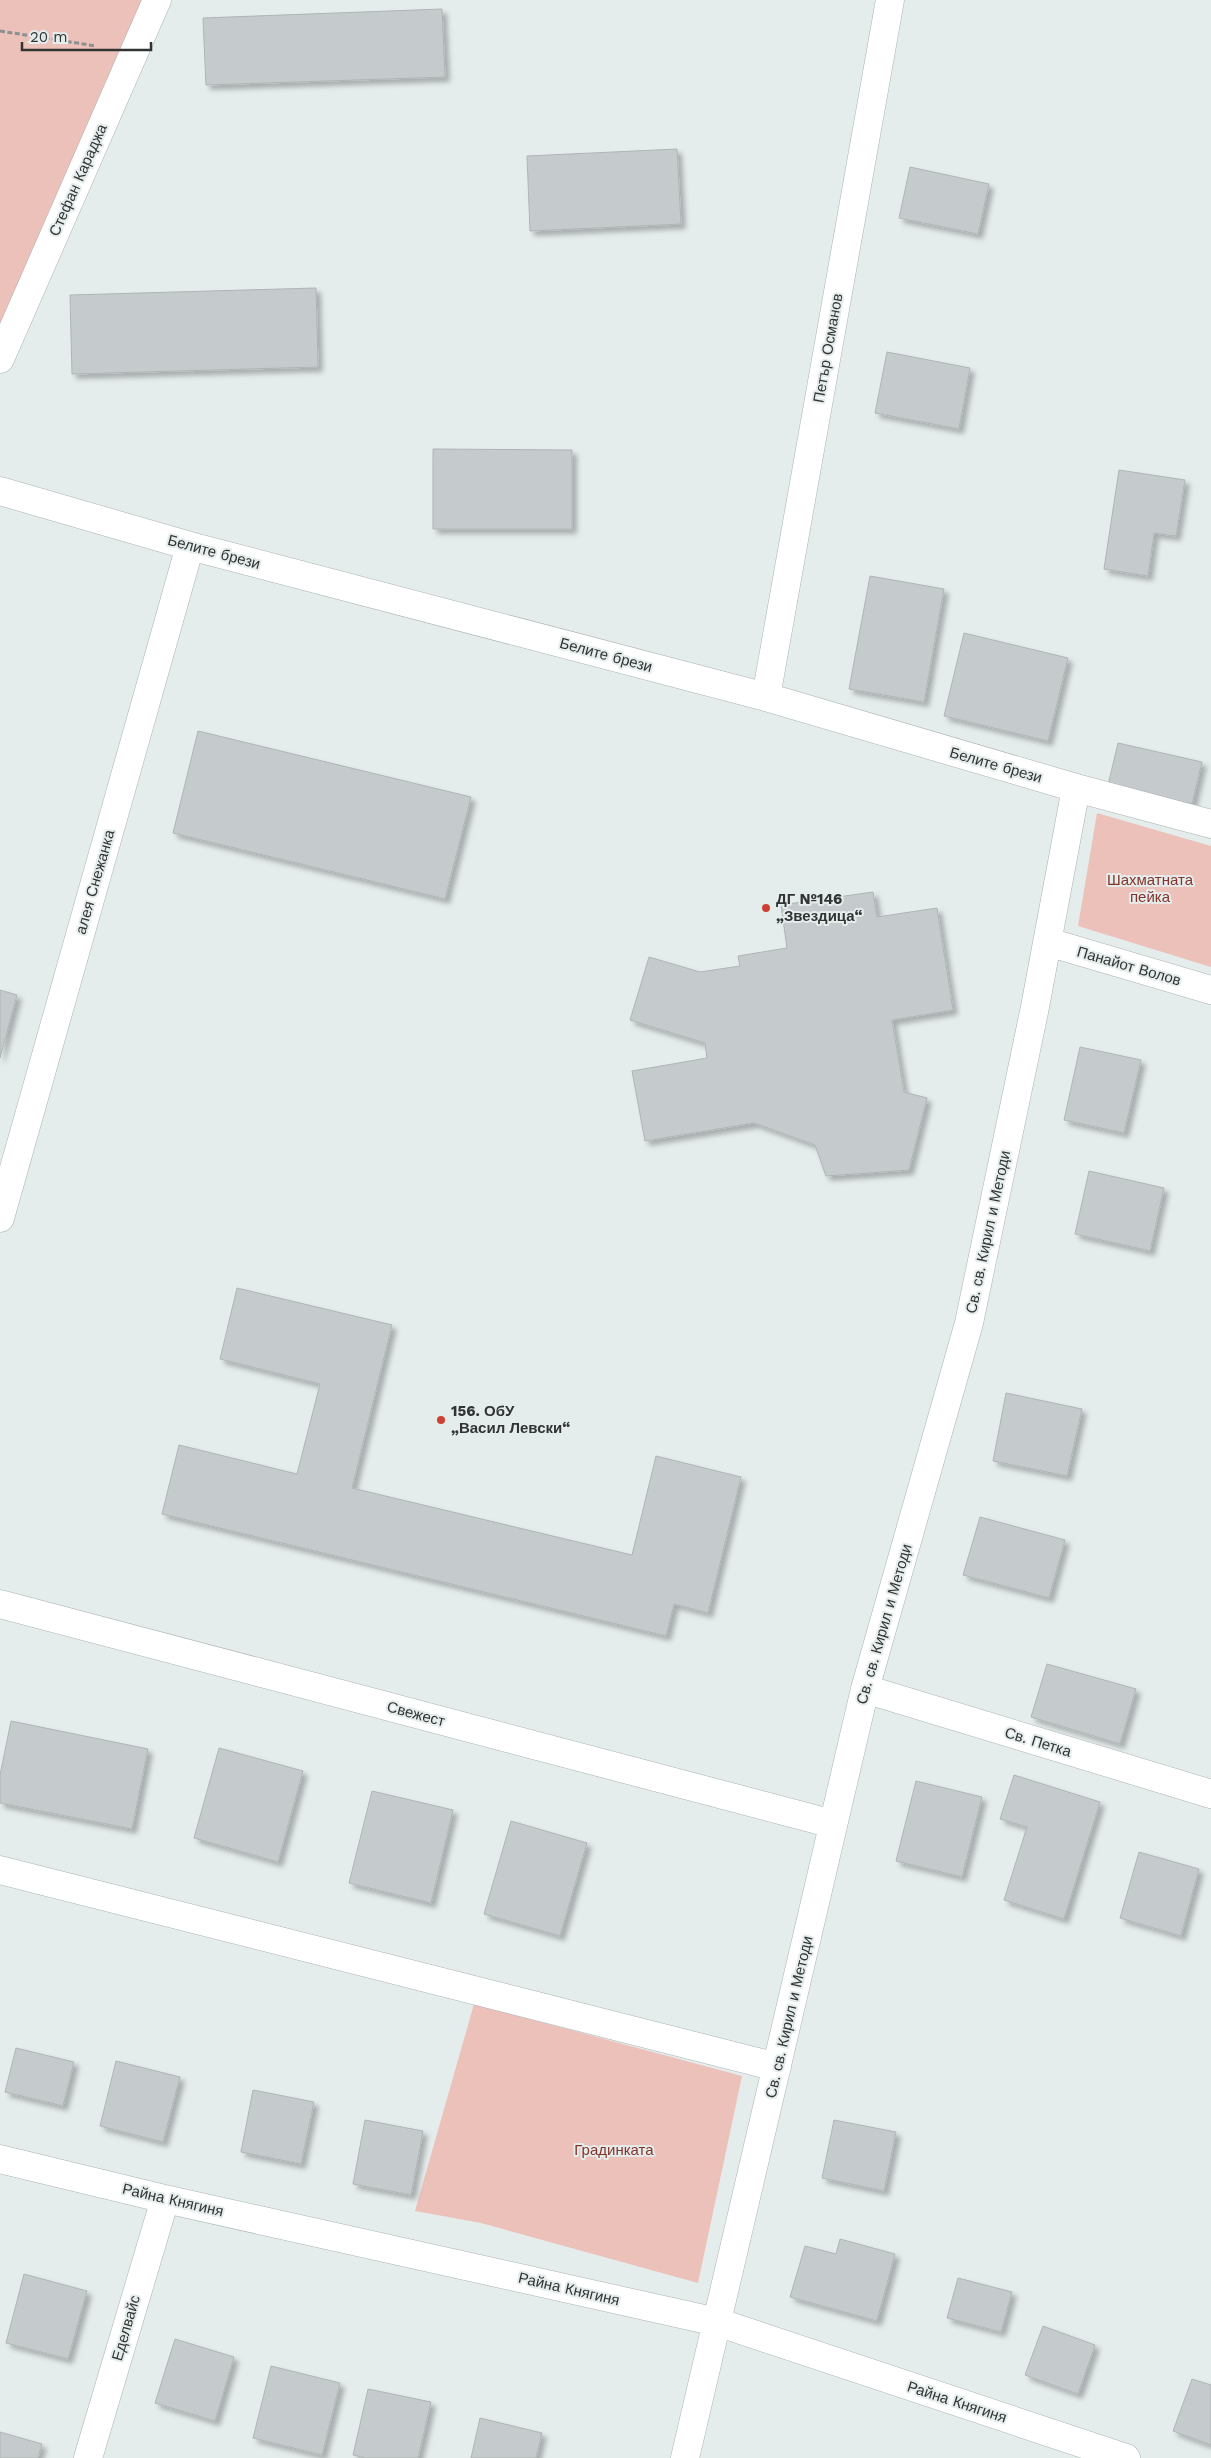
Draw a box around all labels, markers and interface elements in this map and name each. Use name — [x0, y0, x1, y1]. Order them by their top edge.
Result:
scale bar — [22, 20, 151, 52]
text: 20 m — [30, 28, 68, 46]
street label: Стефан Караджа — [45, 121, 111, 239]
street label: Петър Османов — [810, 292, 846, 404]
street label: Белите брези — [166, 531, 262, 573]
street label: Белите брези — [558, 634, 654, 676]
street label: Белите брези — [948, 743, 1044, 787]
street label: алея Снежанка — [71, 827, 119, 936]
park label: Шахматната пейка — [1107, 871, 1194, 906]
place label: ДГ №146 „Звездица“ — [776, 890, 863, 925]
marker: ДГ №146 „Звездица“ — [760, 902, 772, 914]
street label: Панайот Волов — [1075, 943, 1183, 989]
street label: Св. св. Кирил и Методи — [962, 1149, 1014, 1315]
place label: 156. ОбУ „Васил Левски“ — [451, 1402, 570, 1437]
marker: 156. ОбУ „Васил Левски“ — [435, 1414, 447, 1426]
street label: Св. св. Кирил и Методи — [852, 1542, 916, 1706]
street label: Свежест — [385, 1698, 447, 1730]
street label: Св. Петка — [1003, 1723, 1074, 1761]
street label: Св. св. Кирил и Методи — [762, 1934, 816, 2100]
park label: Градинката — [574, 2141, 654, 2159]
street label: Райна Княгиня — [121, 2180, 225, 2220]
street label: Райна Княгиня — [517, 2269, 621, 2309]
street label: Еделвайс — [108, 2293, 144, 2363]
street label: Райна Княгиня — [905, 2377, 1009, 2427]

